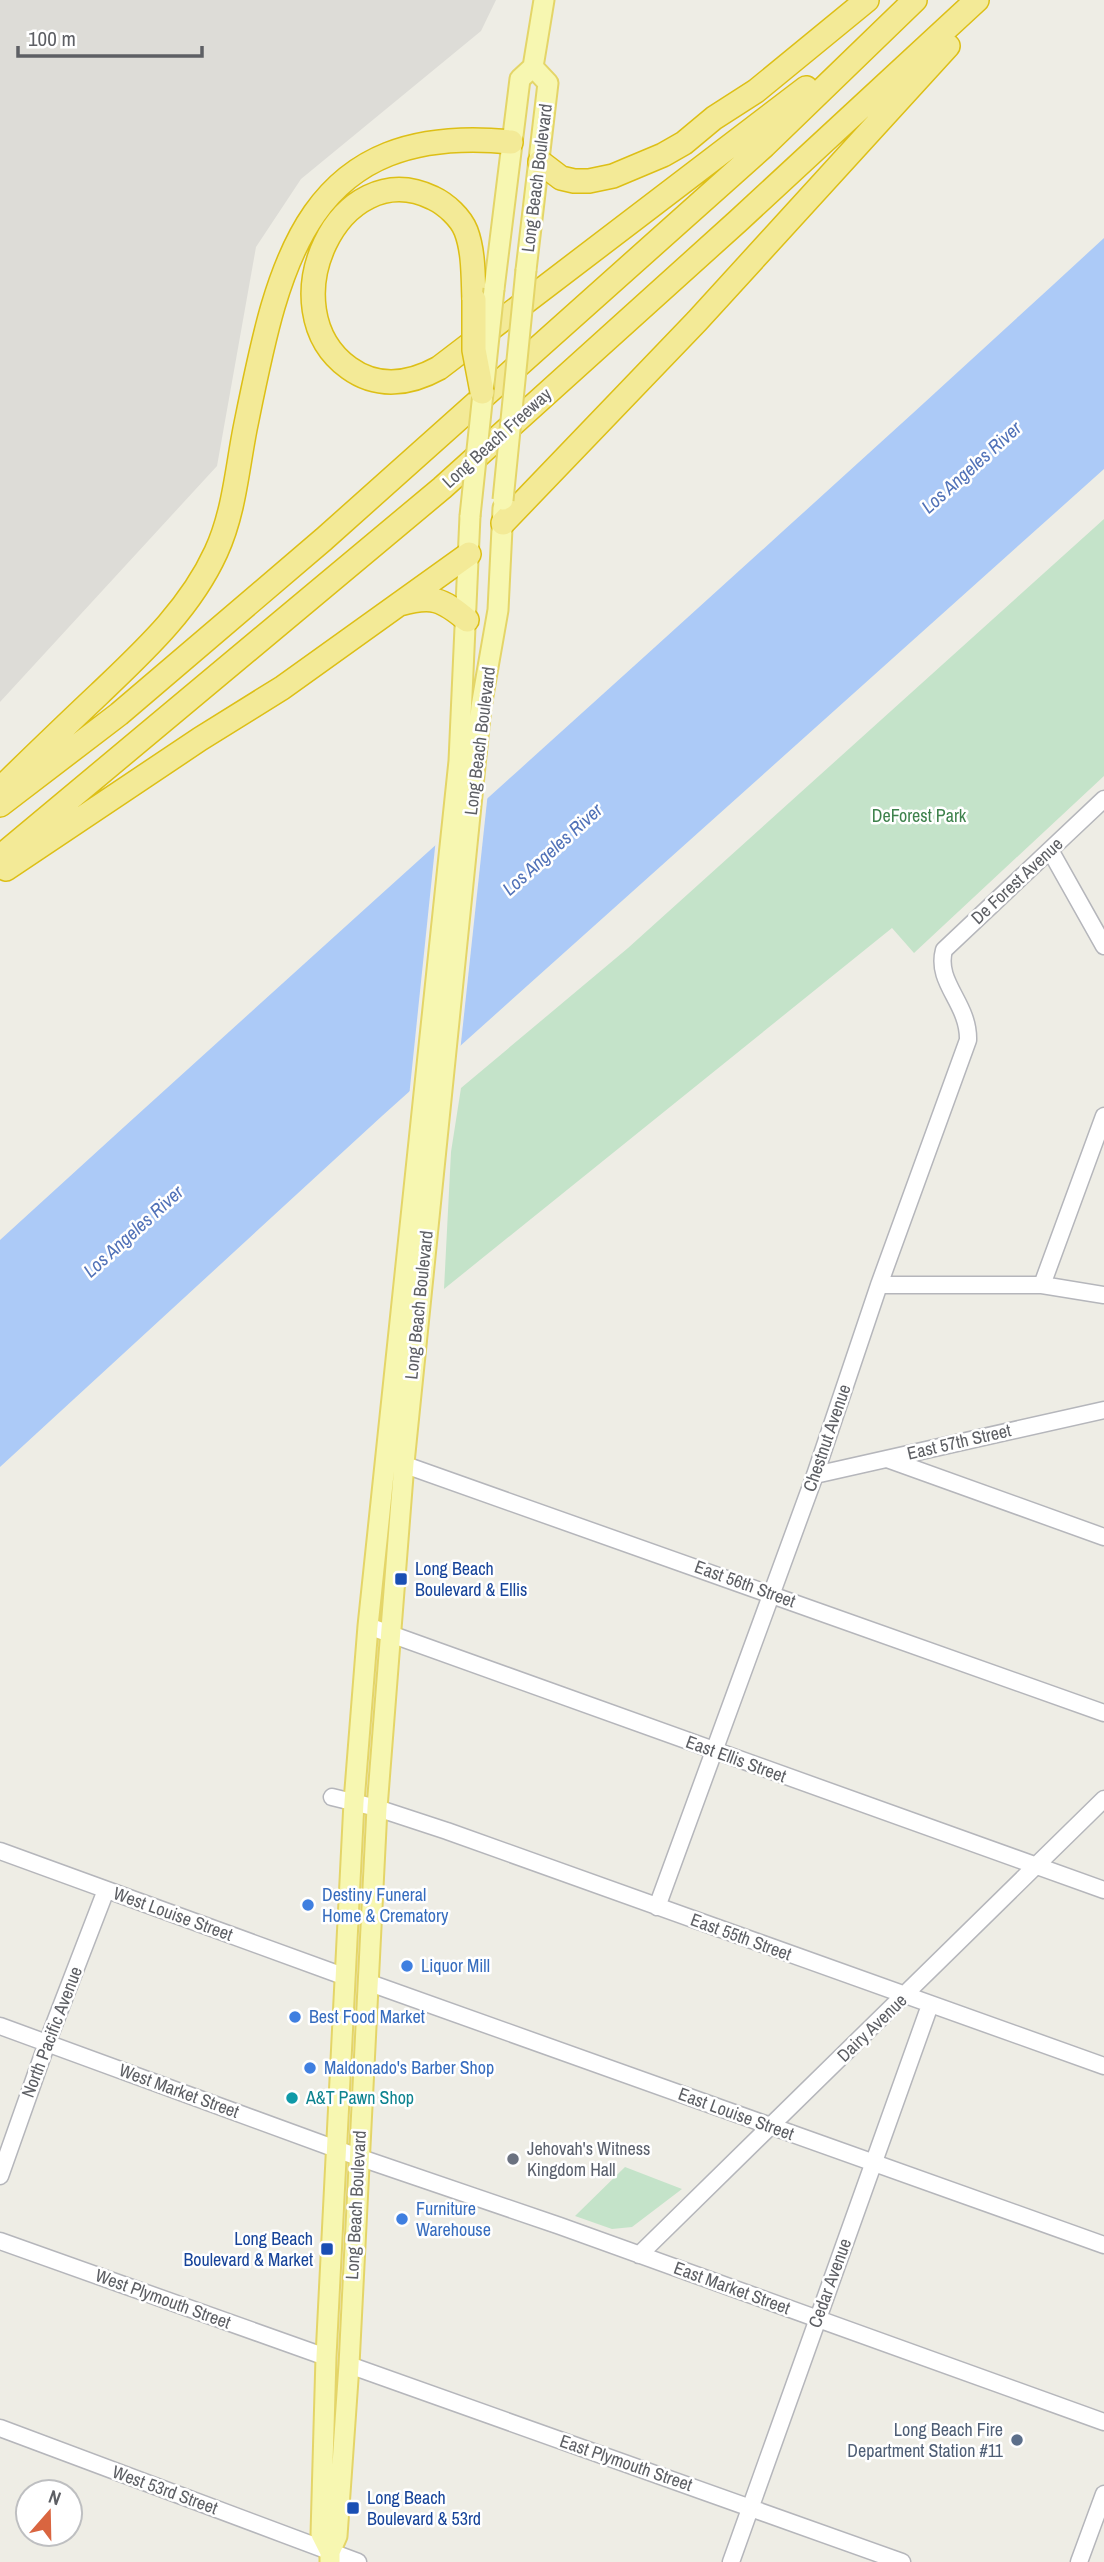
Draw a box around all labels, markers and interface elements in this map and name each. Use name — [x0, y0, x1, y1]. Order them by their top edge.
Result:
scale bar — [18, 14, 201, 58]
text: 100 m — [28, 24, 76, 53]
street label: Long Beach Boulevard — [515, 102, 558, 254]
street label: Long Beach Freeway — [436, 381, 557, 494]
water label: Los Angeles River — [915, 415, 1027, 519]
street label: Long Beach Boulevard — [458, 665, 501, 817]
water label: Los Angeles River — [496, 797, 608, 901]
park label: DeForest Park — [872, 803, 967, 828]
street label: De Forest Avenue — [965, 832, 1068, 930]
water label: Los Angeles River — [77, 1179, 189, 1283]
street label: Long Beach Boulevard — [398, 1229, 439, 1381]
street label: Chestnut Avenue — [796, 1381, 857, 1495]
street label: East 57th Street — [905, 1417, 1013, 1466]
street label: East 56th Street — [691, 1554, 799, 1613]
place label: Long Beach Boulevard & Ellis — [415, 1556, 527, 1602]
marker: Long Beach Boulevard & Ellis — [393, 1571, 409, 1587]
street label: East Ellis Street — [683, 1729, 790, 1788]
street label: West Louise Street — [110, 1880, 236, 1947]
place label: Destiny Funeral Home & Crematory — [322, 1882, 449, 1928]
marker: Destiny Funeral Home & Crematory — [300, 1897, 316, 1913]
street label: East 55th Street — [687, 1907, 795, 1966]
place label: Liquor Mill — [421, 1953, 490, 1978]
marker: Liquor Mill — [399, 1958, 415, 1974]
street label: North Pacific Avenue — [15, 1963, 88, 2101]
street label: Dairy Avenue — [831, 1988, 912, 2067]
place label: Best Food Market — [309, 2004, 425, 2029]
marker: Best Food Market — [287, 2009, 303, 2025]
place label: Maldonado's Barber Shop — [324, 2055, 494, 2080]
street label: West Market Street — [116, 2057, 243, 2124]
marker: Maldonado's Barber Shop — [302, 2060, 318, 2076]
street label: East Louise Street — [675, 2081, 798, 2146]
place label: A&T Pawn Shop — [305, 2085, 414, 2110]
marker: A&T Pawn Shop — [284, 2090, 300, 2106]
street label: Long Beach Boulevard — [339, 2130, 372, 2280]
place label: Jehovah's Witness Kingdom Hall — [527, 2136, 650, 2182]
marker: Jehovah's Witness Kingdom Hall — [505, 2151, 521, 2167]
place label: Furniture Warehouse — [416, 2196, 491, 2242]
marker: Furniture Warehouse — [394, 2211, 410, 2227]
place label: Long Beach Boulevard & Market — [183, 2226, 313, 2272]
street label: Cedar Avenue — [802, 2235, 857, 2331]
marker: Long Beach Boulevard & Market — [319, 2241, 335, 2257]
street label: East Market Street — [670, 2255, 794, 2320]
street label: West Plymouth Street — [92, 2262, 234, 2335]
place label: Long Beach Fire Department Station #11 — [847, 2417, 1004, 2463]
street label: East Plymouth Street — [557, 2428, 696, 2497]
marker: Long Beach Fire Department Station #11 — [1009, 2432, 1025, 2448]
street label: West 53rd Street — [109, 2459, 221, 2520]
north arrow — [14, 2478, 84, 2548]
text: N — [45, 2483, 65, 2511]
place label: Long Beach Boulevard & 53rd — [367, 2485, 481, 2531]
marker: Long Beach Boulevard & 53rd — [345, 2500, 361, 2516]

